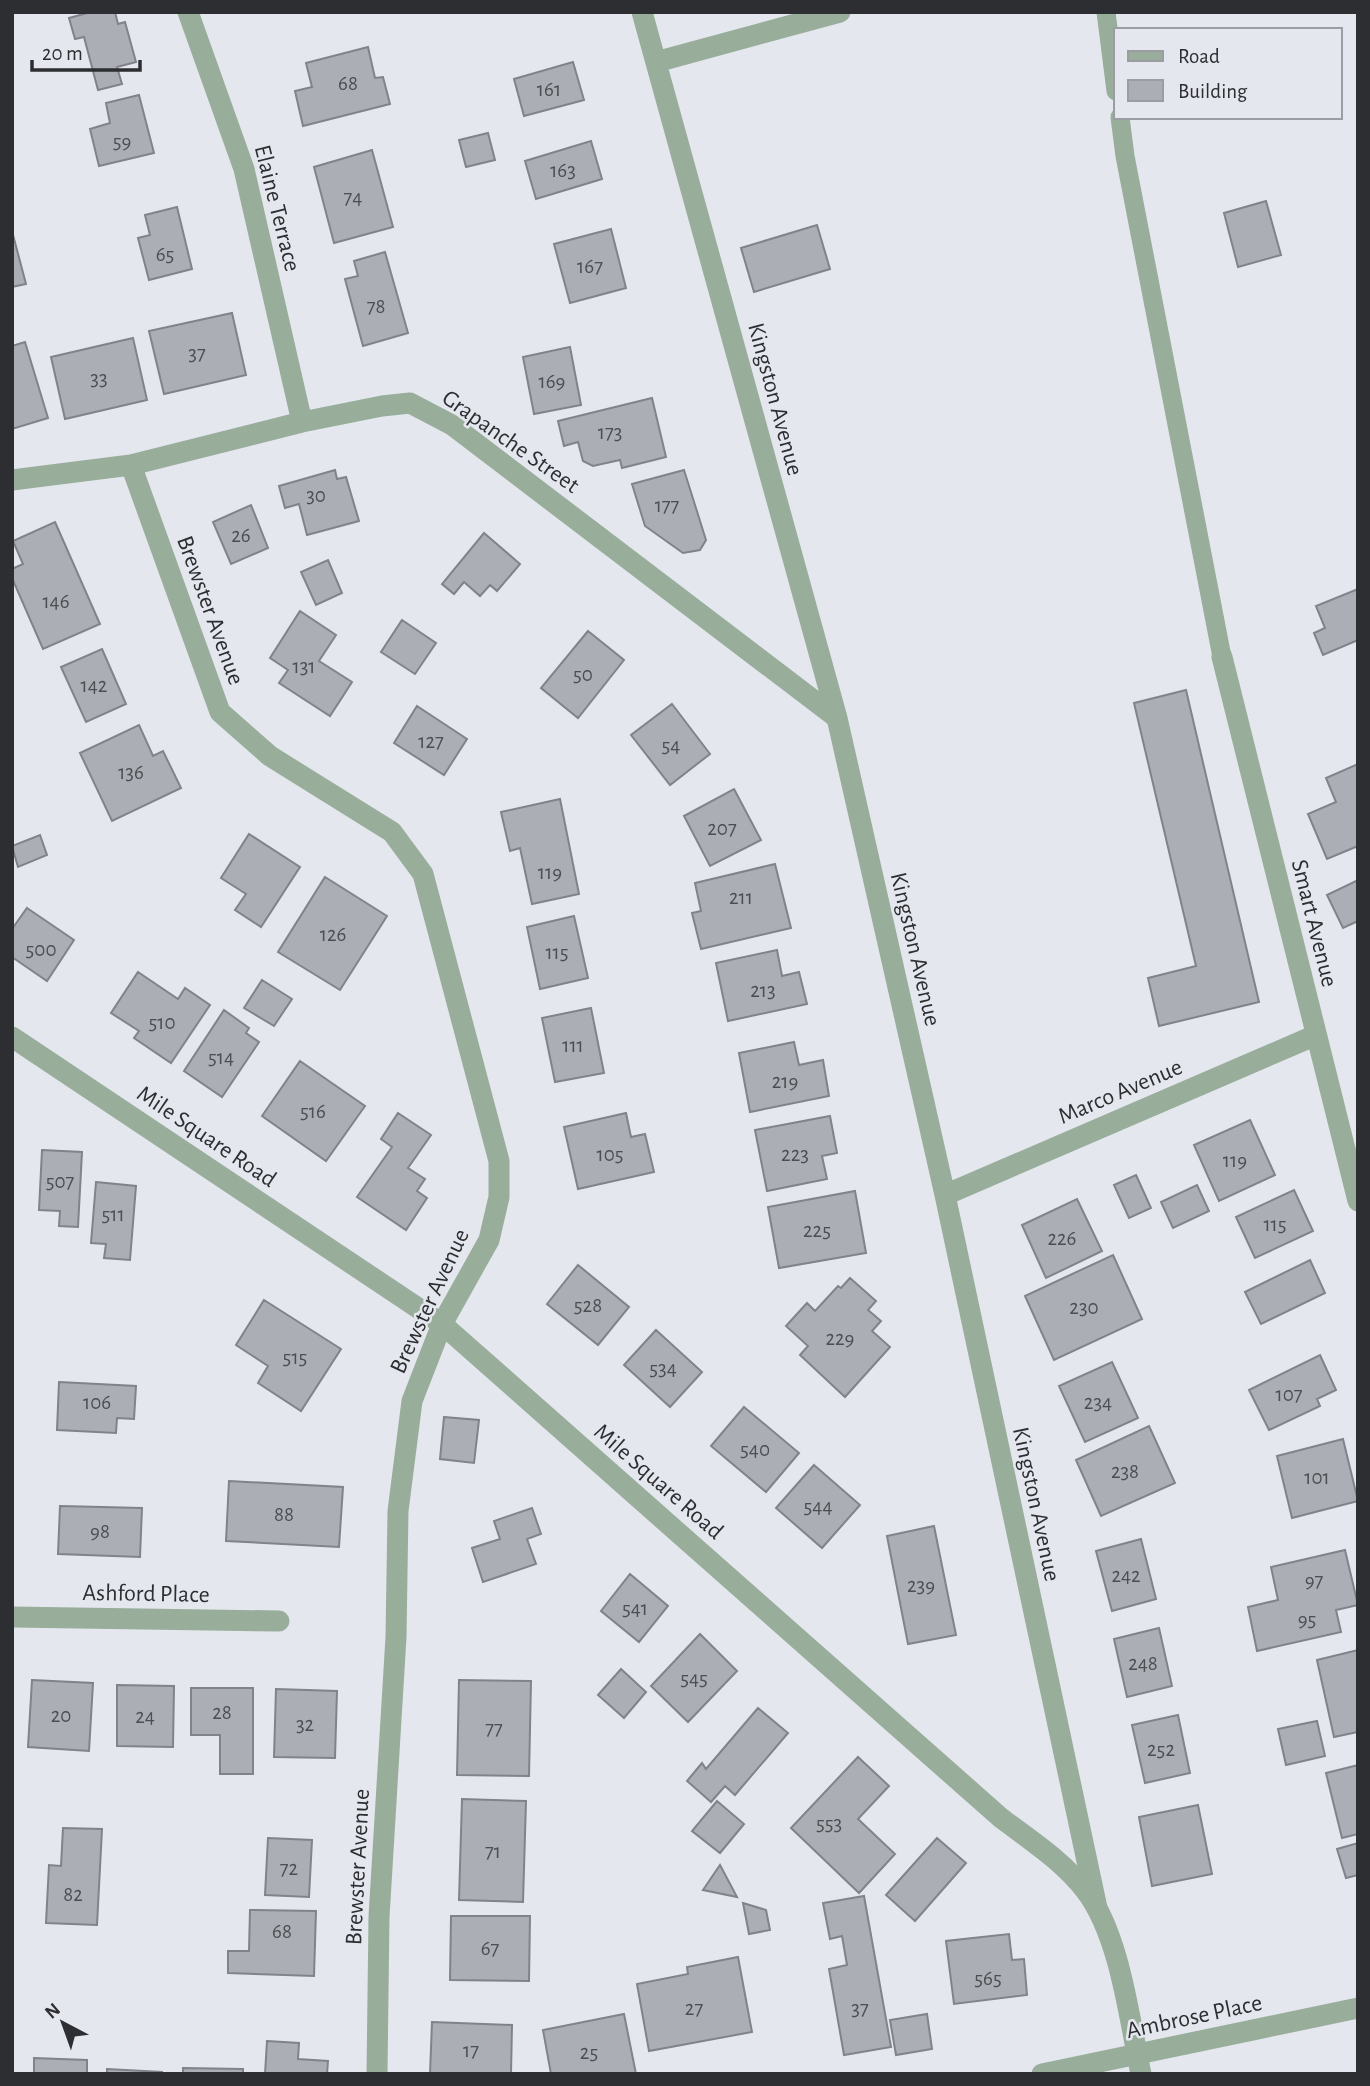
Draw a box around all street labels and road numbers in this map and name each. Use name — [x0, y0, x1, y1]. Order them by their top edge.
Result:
street label: Elaine Terrace — [250, 142, 304, 274]
street label: Kingston Avenue — [743, 320, 807, 478]
street label: Grapanche Street — [438, 386, 584, 498]
street label: Brewster Avenue — [172, 533, 248, 688]
street label: Smart Avenue — [1287, 857, 1341, 989]
street label: Kingston Avenue — [886, 870, 944, 1028]
street label: Marco Avenue — [1055, 1055, 1186, 1129]
street label: Mile Square Road — [132, 1081, 280, 1192]
street label: Brewster Avenue — [386, 1225, 474, 1377]
street label: Mile Square Road — [589, 1419, 727, 1544]
street label: Kingston Avenue — [1008, 1425, 1064, 1584]
street label: Ashford Place — [82, 1581, 210, 1607]
street label: Brewster Avenue — [342, 1788, 374, 1946]
street label: Ambrose Place — [1124, 1991, 1264, 2043]

